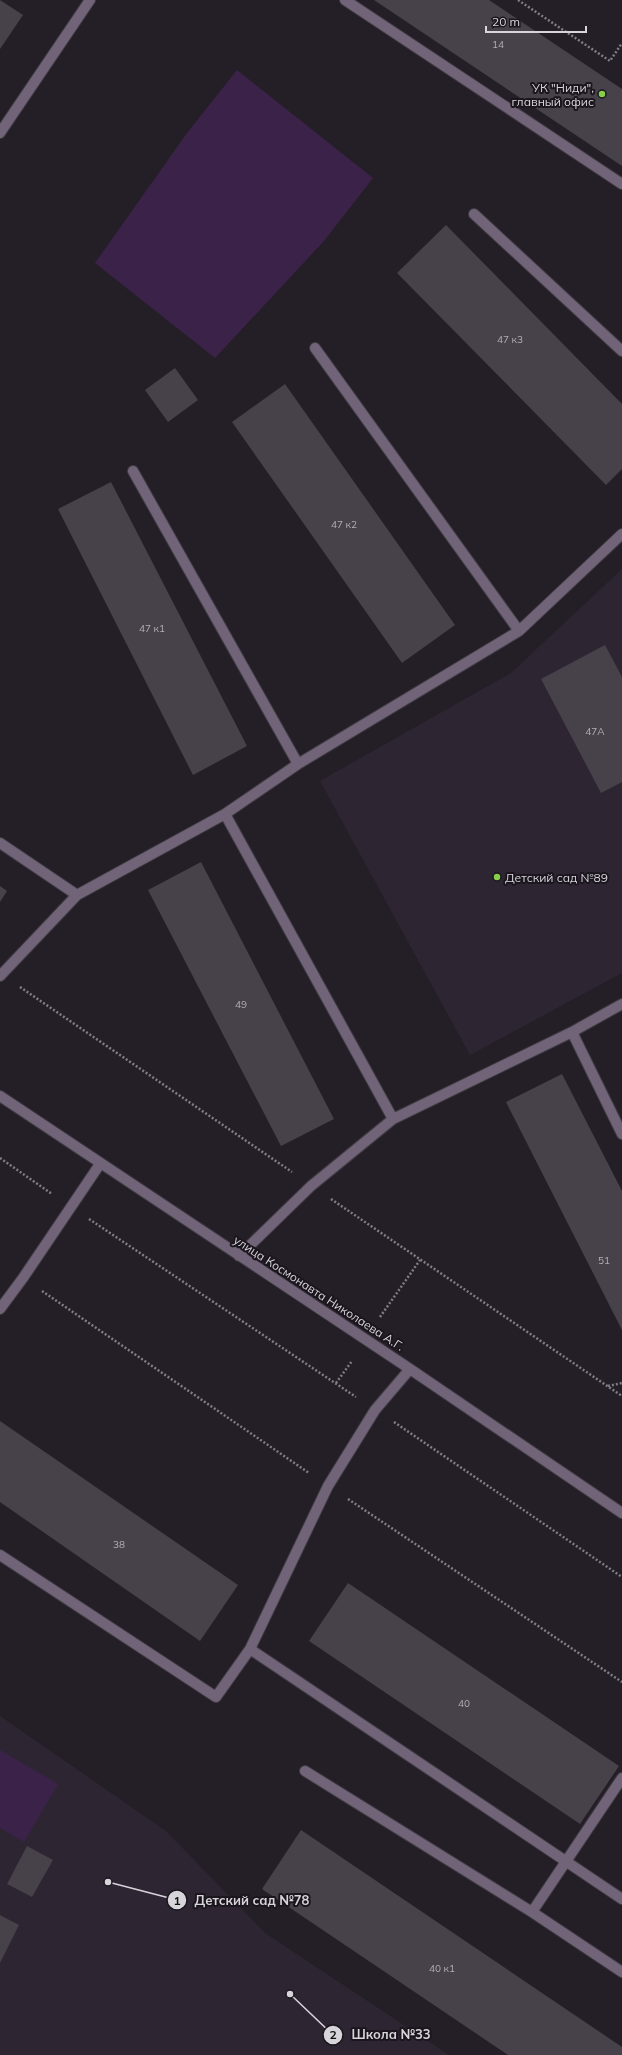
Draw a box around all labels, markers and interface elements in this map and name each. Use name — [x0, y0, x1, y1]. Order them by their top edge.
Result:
scale bar — [486, 8, 586, 34]
text: 20 m — [492, 14, 520, 29]
house number: 14 — [492, 38, 504, 51]
place label: УК "Ниди", главный офис — [511, 80, 594, 109]
marker: УК "Ниди", главный офис — [597, 89, 607, 99]
house number: 47 к3 — [497, 333, 523, 346]
house number: 47 к2 — [331, 518, 357, 531]
house number: 47 к1 — [139, 622, 165, 635]
house number: 47А — [585, 725, 605, 738]
place label: Детский сад №89 — [505, 870, 608, 885]
marker: Детский сад №89 — [492, 872, 502, 882]
house number: 49 — [235, 998, 247, 1011]
street label: улица Космонавта Николаева А.Г. — [231, 1232, 407, 1354]
house number: 51 — [598, 1254, 610, 1267]
house number: 38 — [113, 1538, 125, 1551]
house number: 40 — [458, 1697, 470, 1710]
callout: Детский сад №78 — [167, 1888, 318, 1913]
text: Детский сад №78 — [195, 1892, 310, 1908]
text: 1 — [173, 1893, 181, 1908]
house number: 40 к1 — [429, 1962, 455, 1975]
callout: Школа №33 — [323, 2022, 438, 2047]
text: Школа №33 — [351, 2026, 431, 2042]
text: 2 — [329, 2027, 337, 2042]

